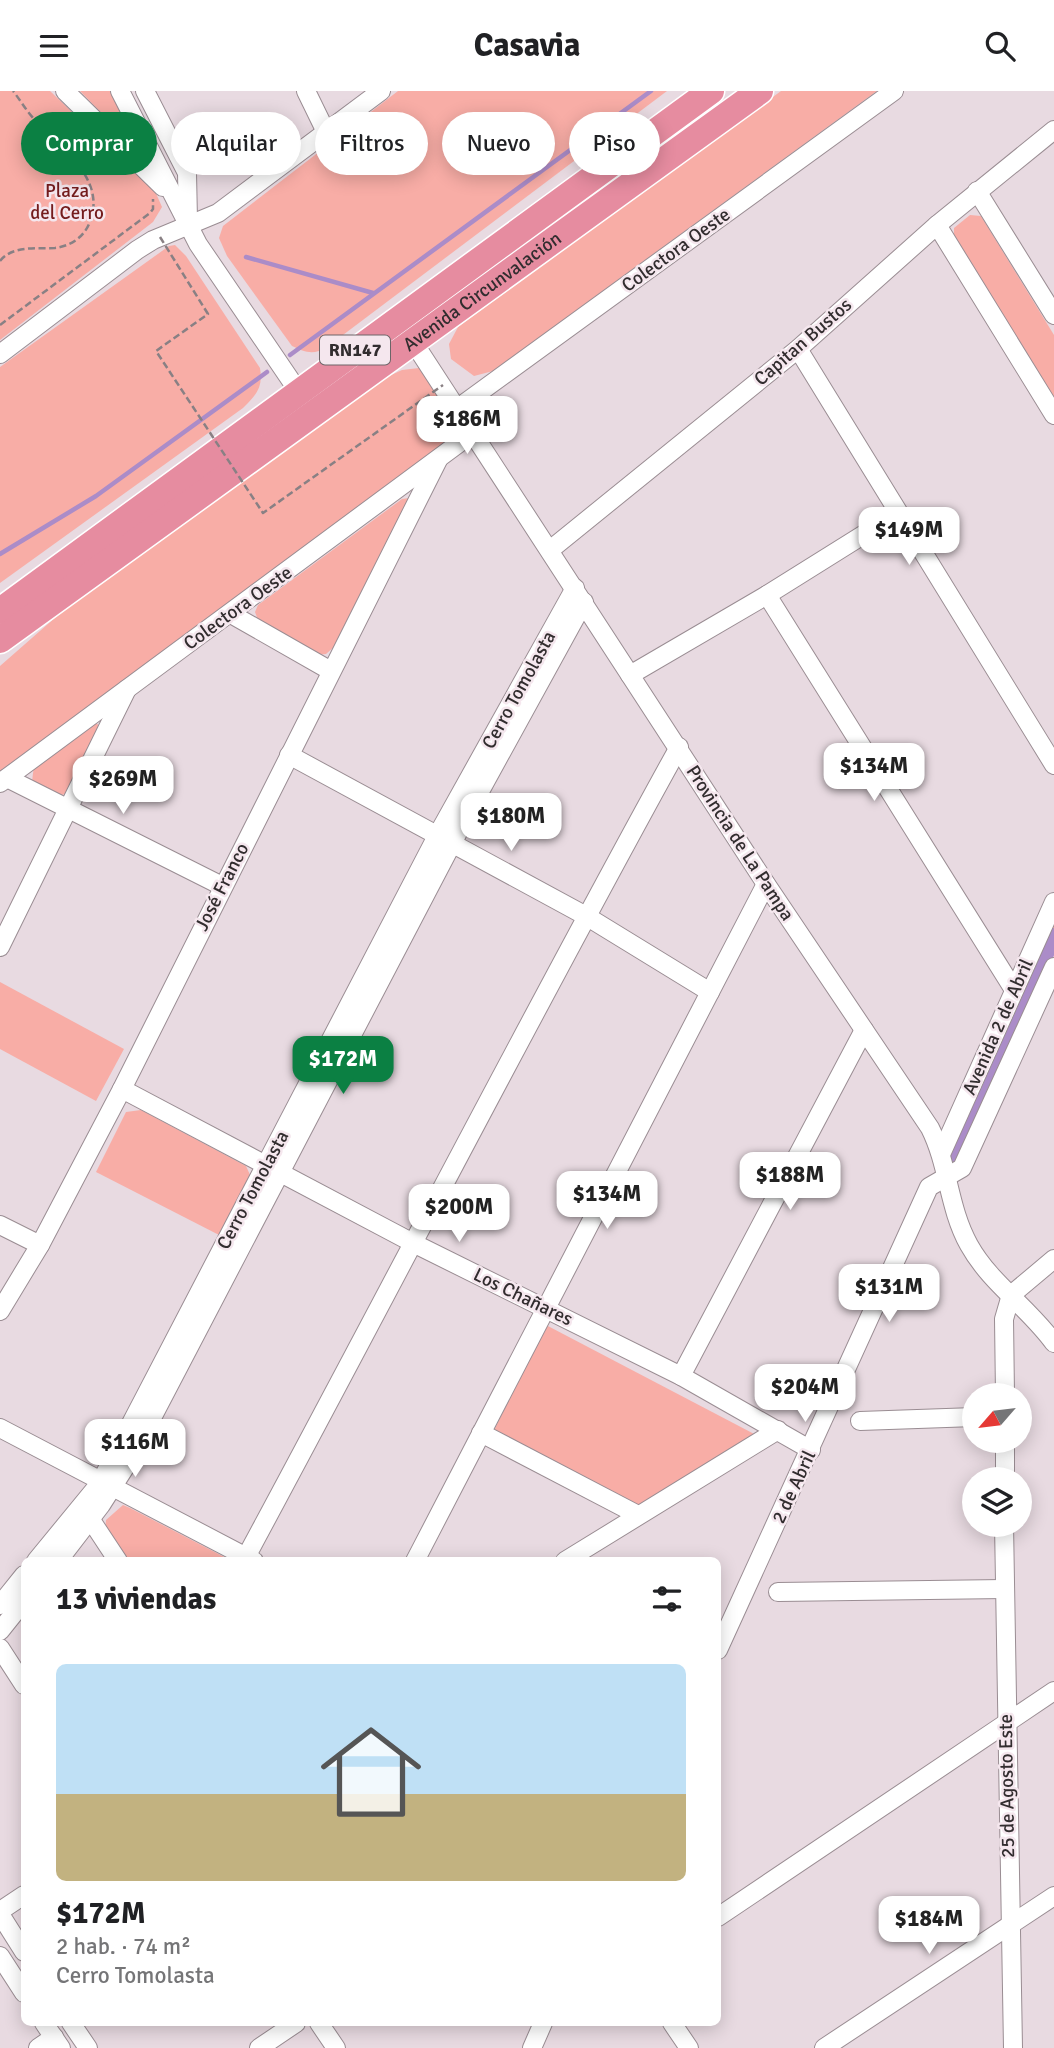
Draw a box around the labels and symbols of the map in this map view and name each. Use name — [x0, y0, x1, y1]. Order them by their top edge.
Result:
park label: Plaza del Cerro — [30, 179, 104, 225]
street label: Colectora Oeste — [617, 203, 735, 297]
street label: Avenida Circunvalación — [399, 226, 566, 357]
street label: Capitan Bustos — [749, 293, 857, 391]
road number: RN147 — [320, 335, 390, 365]
pin: $186M — [418, 397, 516, 456]
pin: $149M — [860, 507, 958, 567]
street label: Colectora Oeste — [179, 561, 297, 655]
street label: Cerro Tomolasta — [477, 627, 561, 753]
pin: $134M — [825, 743, 923, 803]
pin: $269M — [74, 757, 172, 816]
street label: Provincia de La Pampa — [681, 761, 799, 925]
pin: $180M — [462, 793, 560, 853]
street label: José Franco — [190, 839, 254, 935]
street label: Avenida 2 de Abril — [957, 955, 1039, 1099]
pin: $172M — [294, 1037, 392, 1096]
street label: Cerro Tomolasta — [212, 1127, 294, 1253]
pin: $188M — [741, 1153, 839, 1212]
pin: $134M — [558, 1171, 656, 1231]
pin: $200M — [410, 1185, 508, 1244]
street label: Los Chañares — [469, 1263, 577, 1331]
pin: $131M — [840, 1265, 938, 1324]
pin: $204M — [756, 1365, 854, 1424]
north arrow — [962, 1383, 1032, 1453]
pin: $116M — [86, 1419, 184, 1479]
street label: 2 de Abril — [767, 1447, 821, 1527]
street label: 25 de Agosto Este — [994, 1714, 1020, 1858]
pin: $184M — [880, 1897, 978, 1956]

